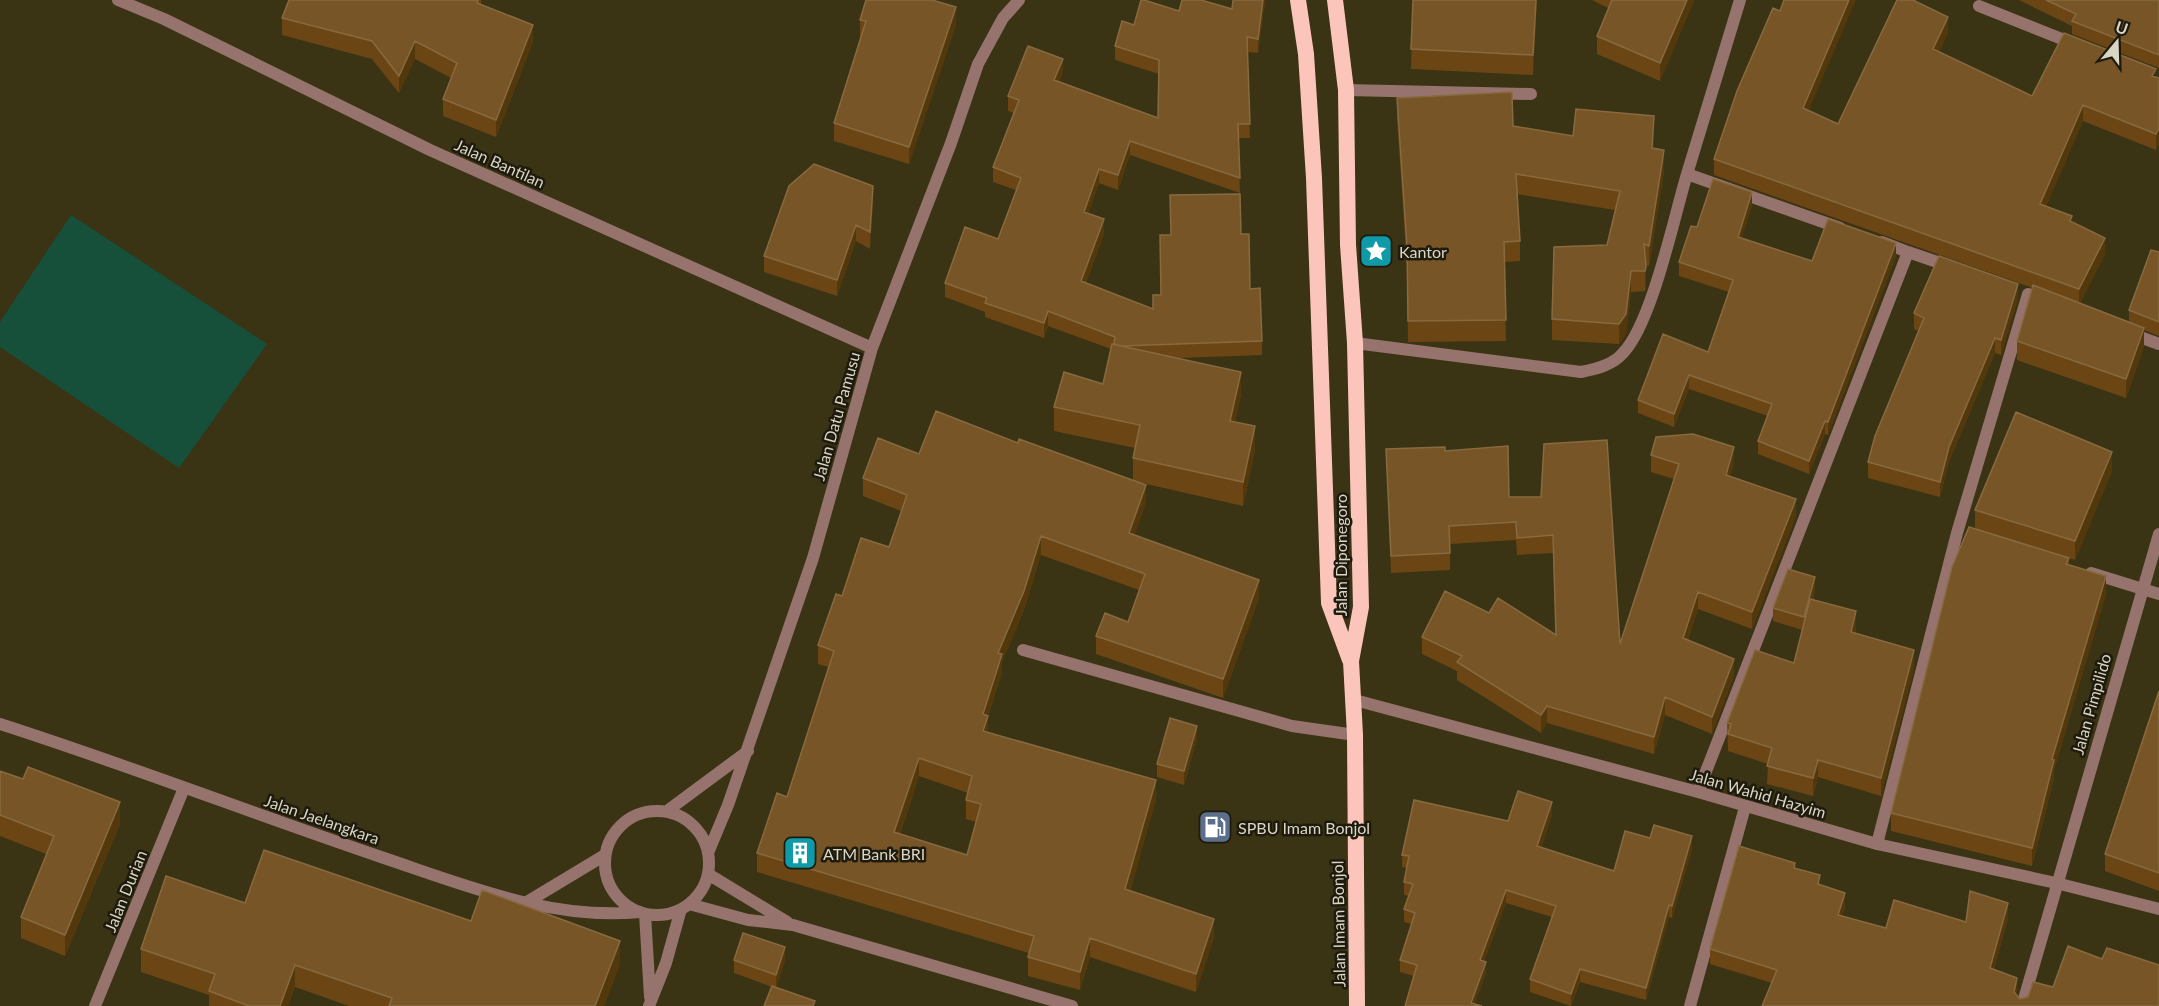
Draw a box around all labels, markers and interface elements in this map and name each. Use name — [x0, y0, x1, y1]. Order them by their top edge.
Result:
north arrow — [2087, 12, 2147, 72]
text: U — [2113, 16, 2131, 38]
street label: Jalan Bantilan — [452, 135, 548, 191]
place icon: Kantor — [1358, 233, 1394, 269]
place label: Kantor — [1399, 242, 1447, 261]
street label: Jalan Datu Pamusu — [809, 349, 863, 483]
street label: Jalan Diponegoro — [1331, 494, 1350, 616]
street label: Jalan Pimpilido — [2068, 651, 2114, 757]
street label: Jalan Wahid Hazyim — [1688, 764, 1828, 822]
street label: Jalan Jaelangkara — [262, 790, 382, 848]
fuel station icon: SPBU Imam Bonjol — [1197, 809, 1233, 845]
place label: SPBU Imam Bonjol — [1238, 818, 1370, 837]
building icon: ATM Bank BRI — [782, 835, 818, 871]
place label: ATM Bank BRI — [823, 844, 925, 863]
street label: Jalan Durian — [100, 847, 150, 935]
street label: Jalan Imam Bonjol — [1327, 860, 1349, 988]

